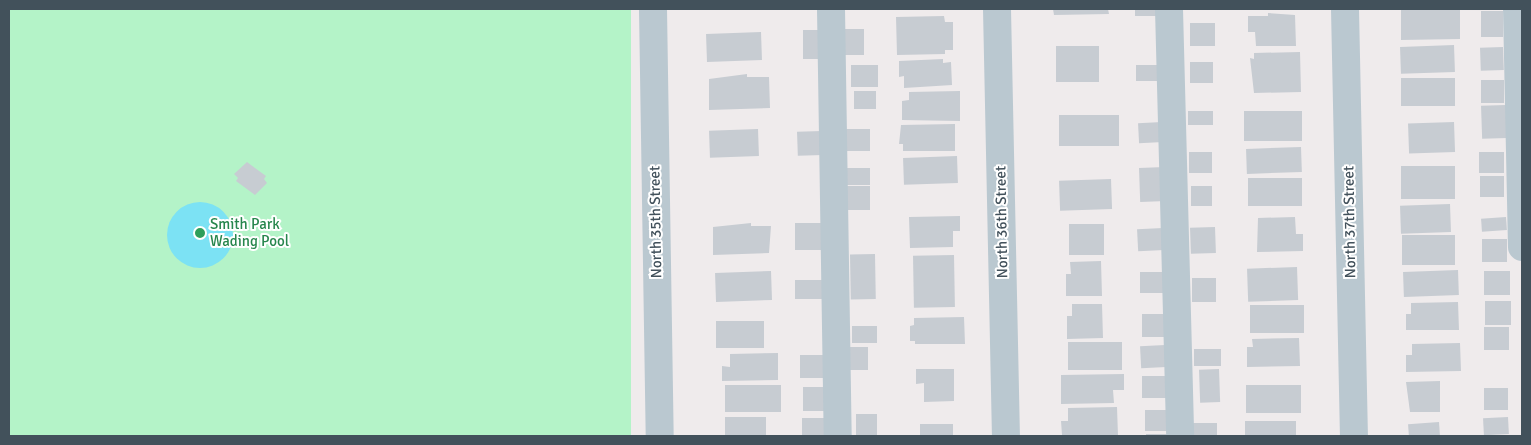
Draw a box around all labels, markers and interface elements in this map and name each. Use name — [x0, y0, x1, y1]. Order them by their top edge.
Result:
street label: North 35th Street — [646, 166, 666, 278]
street label: North 36th Street — [992, 166, 1012, 278]
street label: North 37th Street — [1340, 166, 1360, 278]
place label: Smith Park Wading Pool — [210, 215, 289, 250]
marker: Smith Park Wading Pool — [194, 227, 206, 239]

